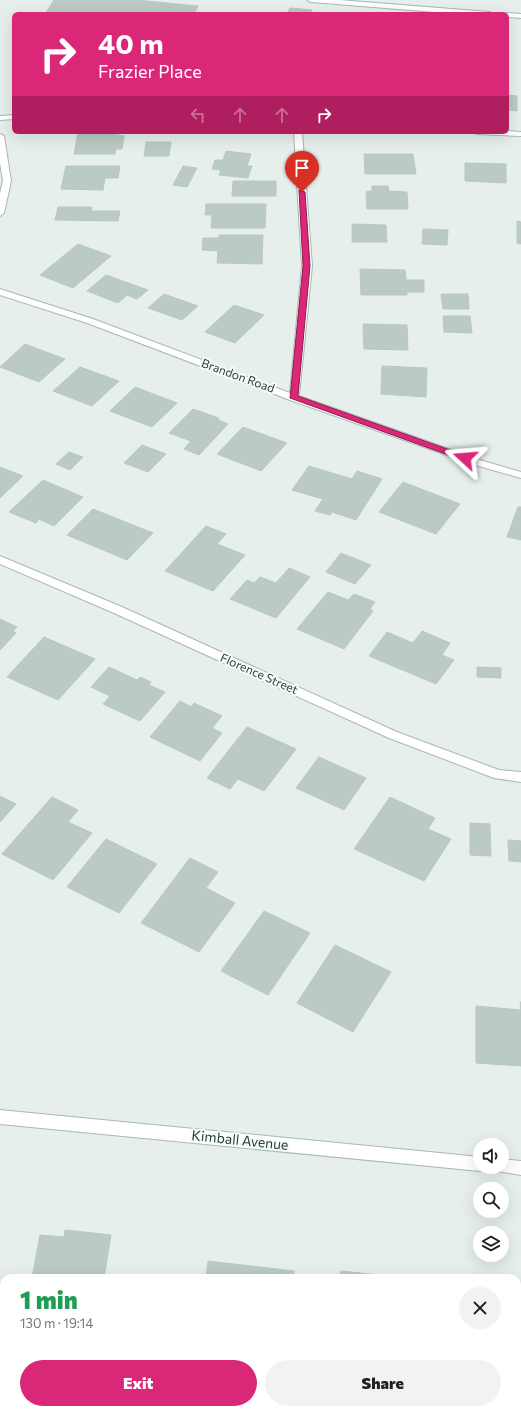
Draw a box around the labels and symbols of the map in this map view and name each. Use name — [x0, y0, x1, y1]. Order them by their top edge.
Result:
pin — [285, 151, 319, 192]
street label: Brandon Road — [200, 355, 277, 395]
position arrow — [444, 437, 486, 479]
street label: Florence Street — [218, 650, 300, 696]
street label: Kimball Avenue — [191, 1126, 289, 1153]

